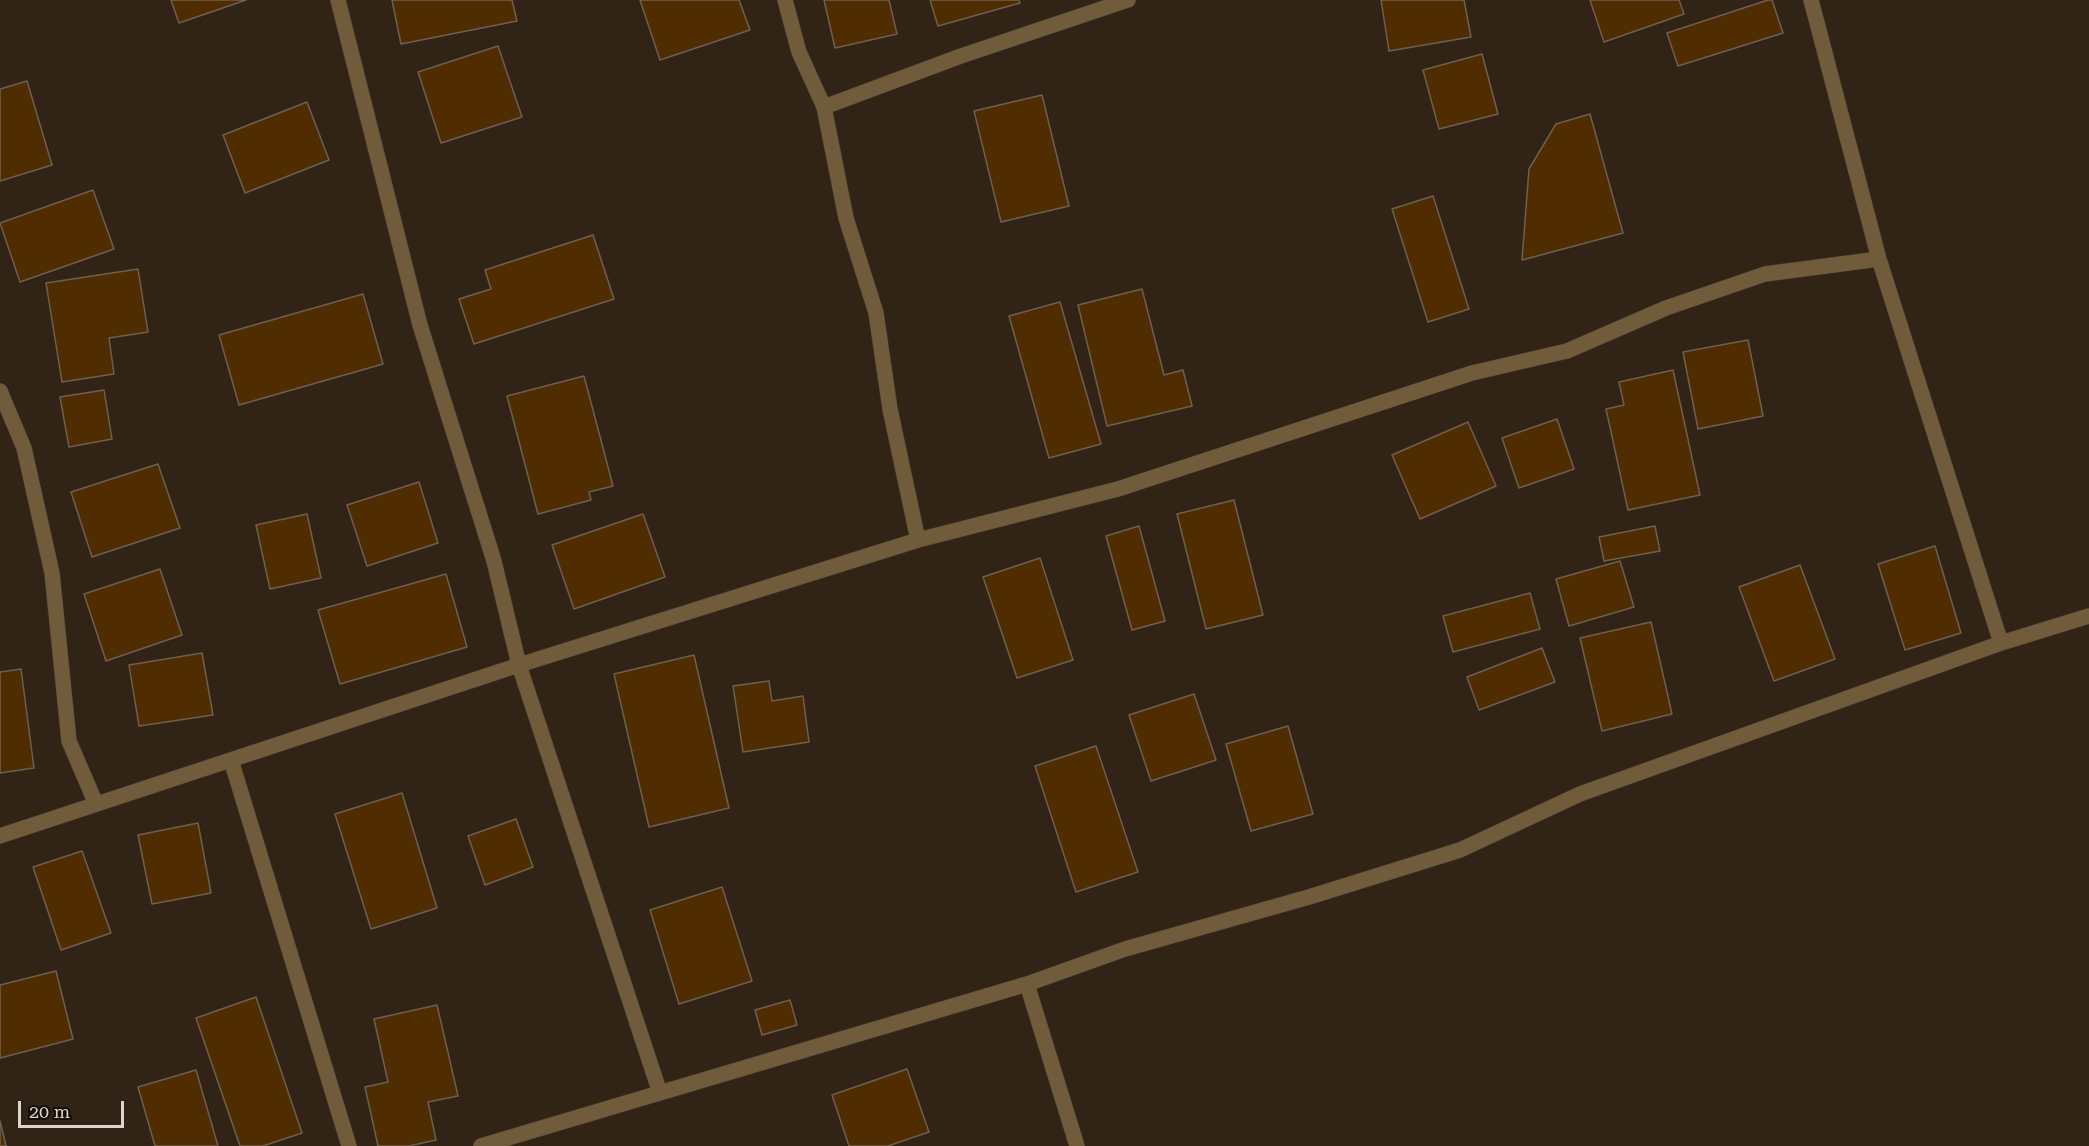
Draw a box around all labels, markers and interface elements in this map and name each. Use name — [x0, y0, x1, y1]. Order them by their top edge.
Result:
scale bar — [21, 1089, 128, 1127]
text: 20 m — [29, 1101, 70, 1122]

